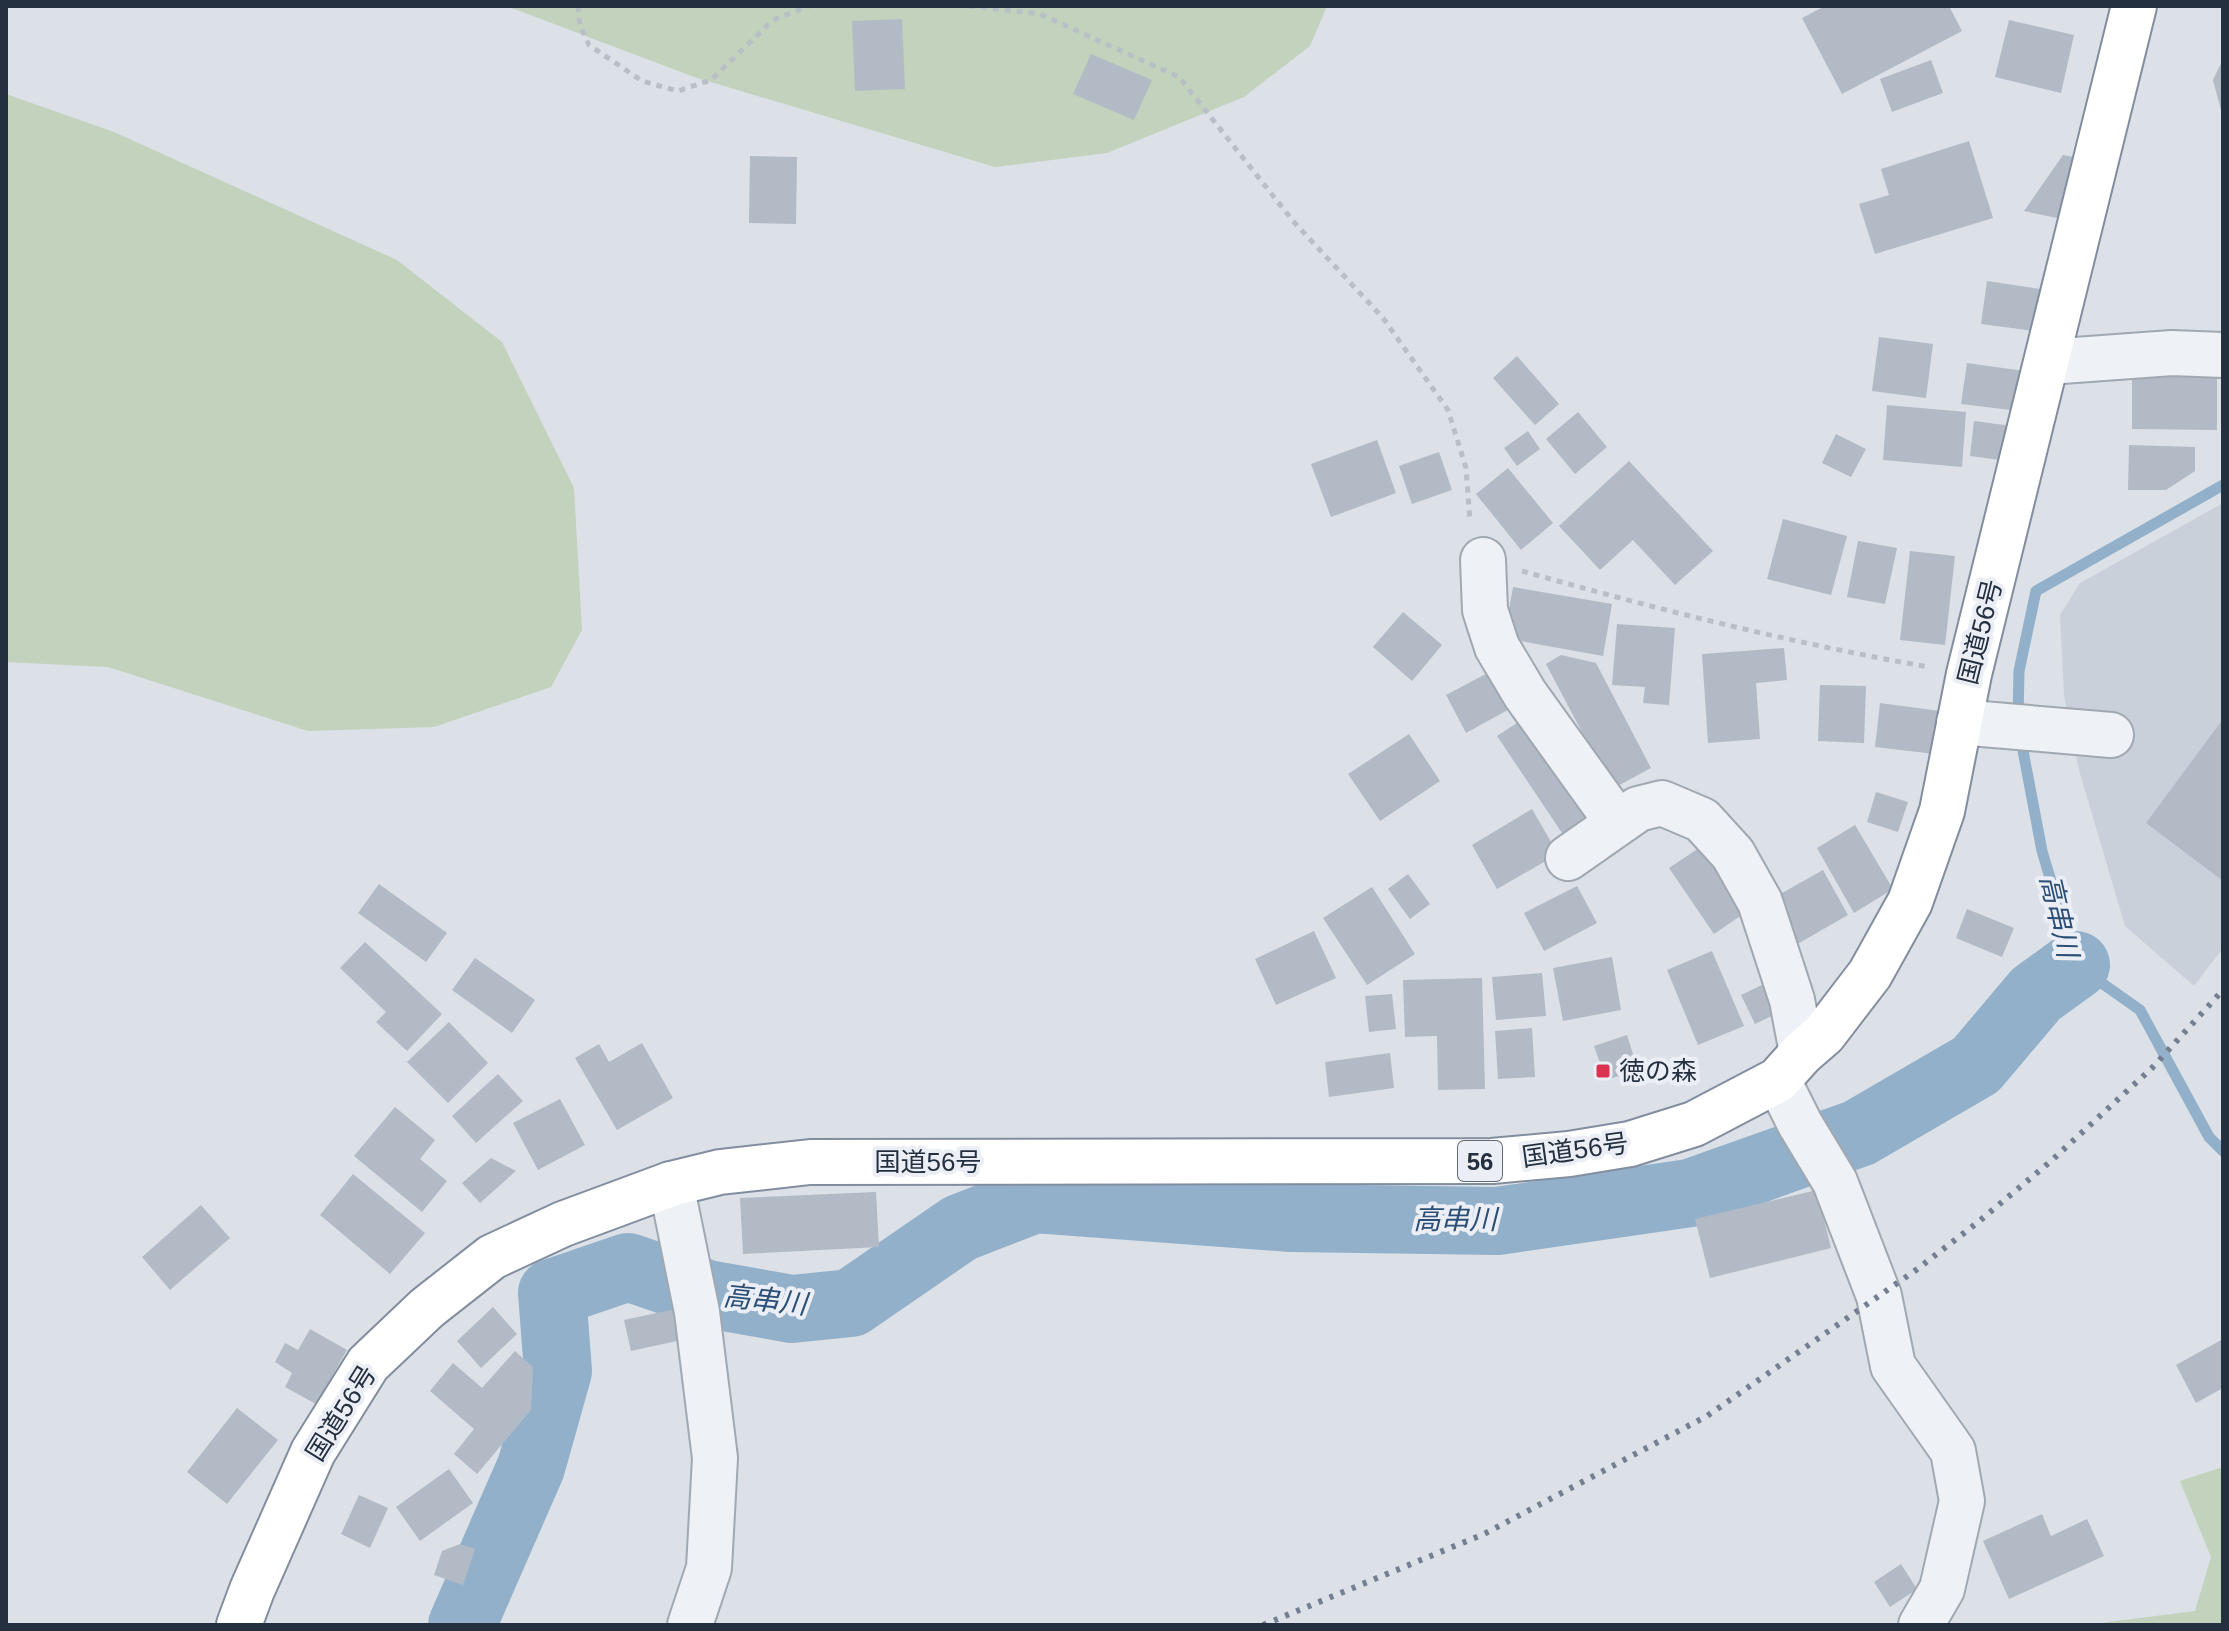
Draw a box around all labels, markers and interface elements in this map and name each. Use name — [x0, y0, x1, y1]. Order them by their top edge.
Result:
street label: 国道56号 — [1953, 576, 2007, 688]
water label: 高串川 — [2034, 872, 2084, 963]
place label: 徳の森 — [1619, 1056, 1697, 1086]
marker: 徳の森 — [1594, 1062, 1612, 1080]
street label: 国道56号 — [1520, 1128, 1630, 1172]
road number: 56 — [1458, 1141, 1502, 1181]
street label: 国道56号 — [875, 1147, 981, 1177]
water label: 高串川 — [1413, 1204, 1500, 1235]
water label: 高串川 — [722, 1280, 811, 1320]
street label: 国道56号 — [300, 1360, 382, 1466]

